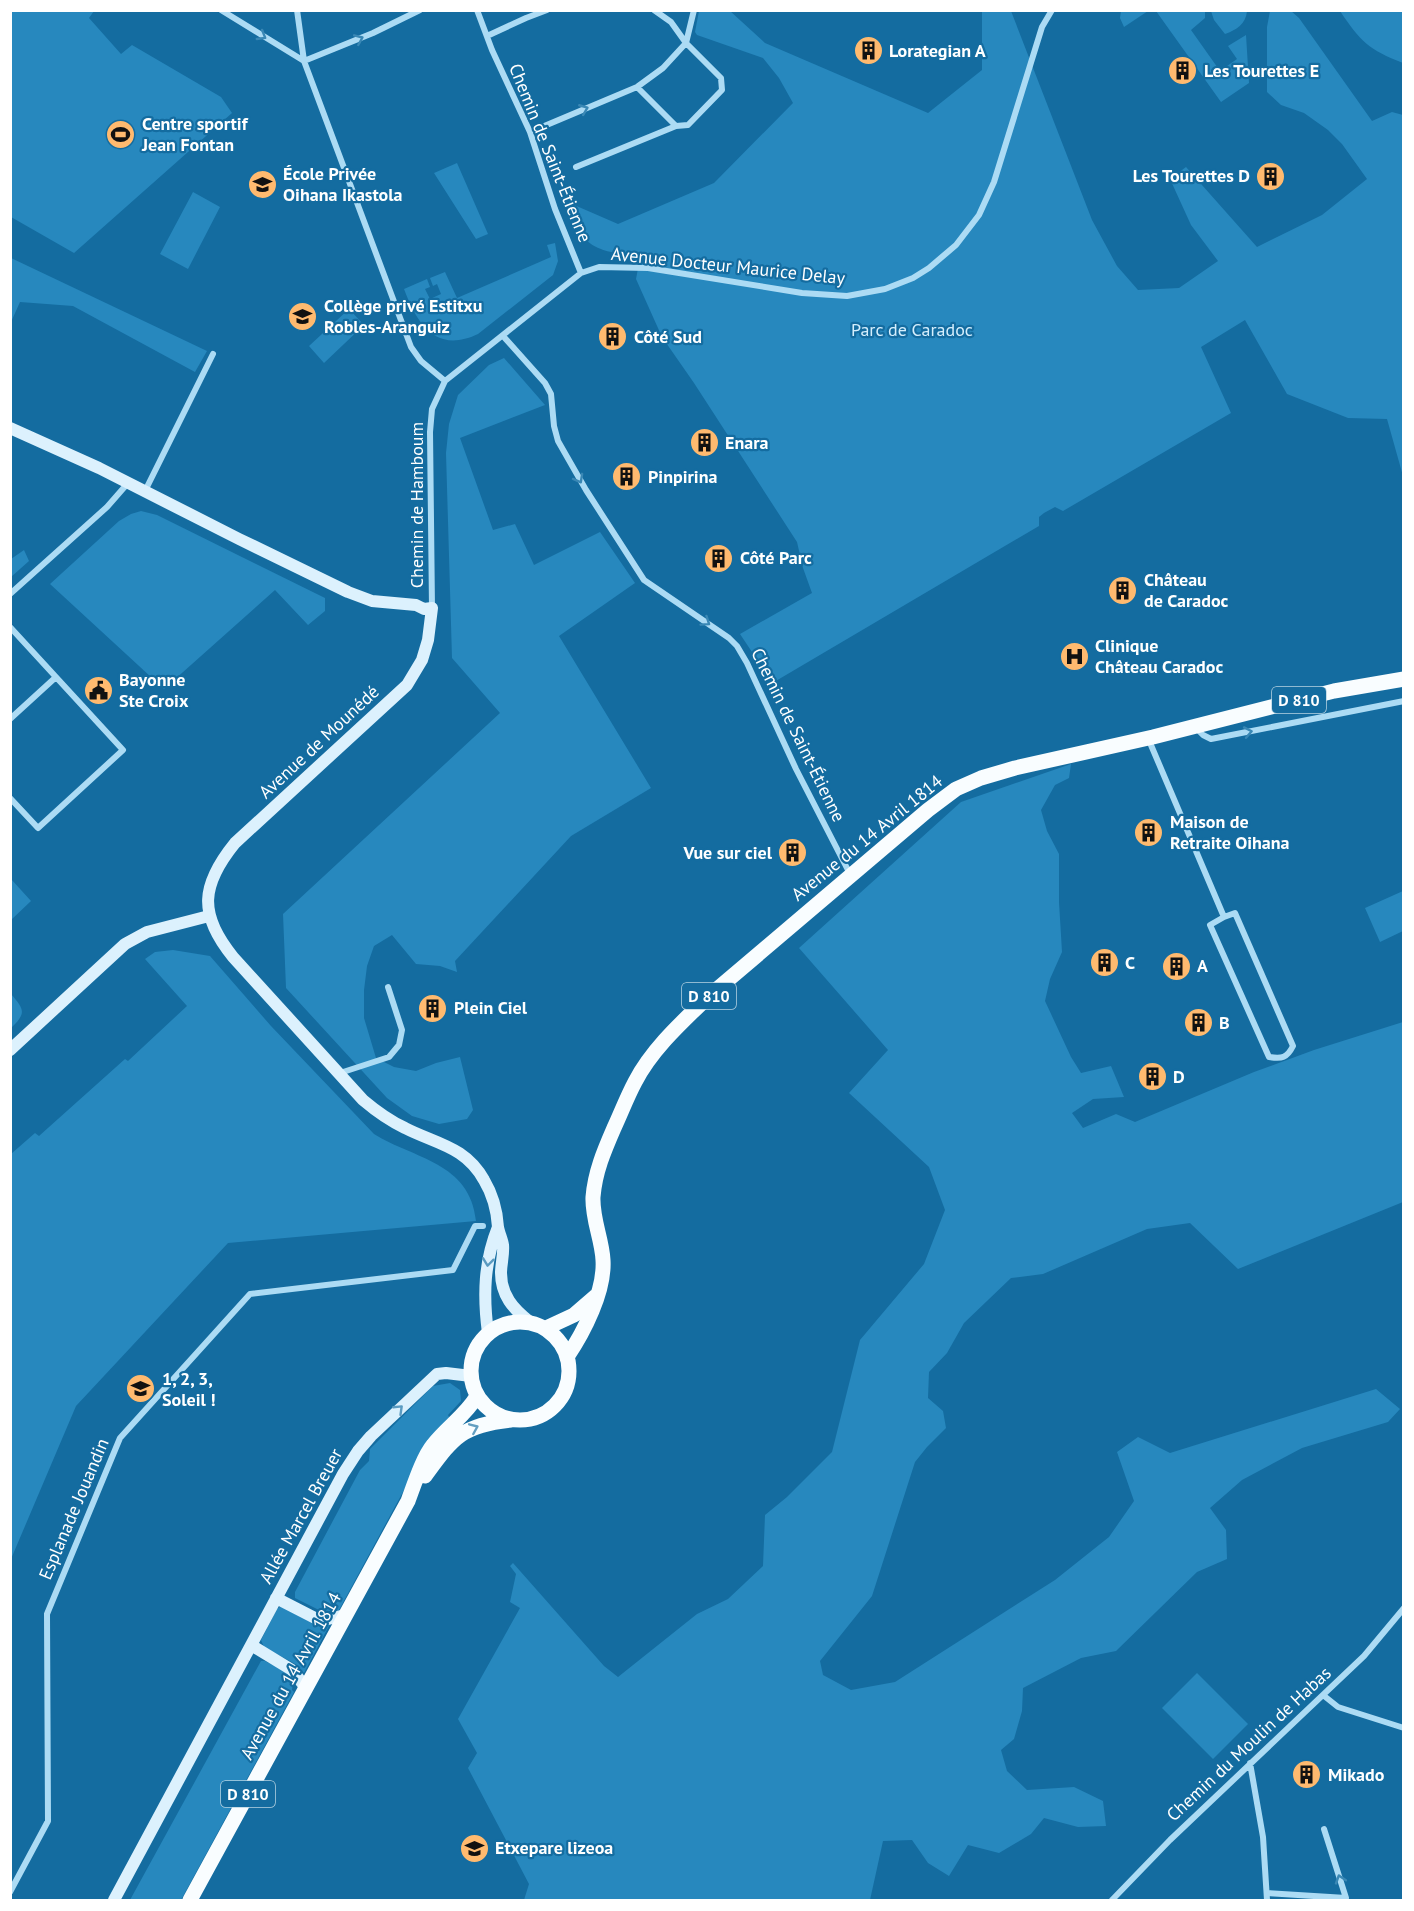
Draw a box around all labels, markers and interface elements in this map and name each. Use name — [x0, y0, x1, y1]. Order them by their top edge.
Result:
one-way arrow — [256, 28, 266, 40]
one-way arrow — [352, 34, 363, 46]
building icon: Lorategian A — [852, 35, 884, 67]
place label: Lorategian A — [889, 39, 986, 62]
building icon: Les Tourettes E — [1167, 55, 1199, 87]
place label: Les Tourettes E — [1204, 59, 1319, 82]
street label: Chemin de Saint-Étienne — [504, 60, 597, 246]
one-way arrow — [577, 104, 588, 116]
place label: Centre sportif Jean Fontan — [141, 112, 249, 156]
sports icon: Centre sportif Jean Fontan — [105, 118, 137, 150]
building icon: Les Tourettes D — [1255, 160, 1287, 192]
place label: École Privée Oihana Ikastola — [283, 162, 403, 206]
place label: Les Tourettes D — [1133, 164, 1250, 187]
school or university icon: École Privée Oihana Ikastola — [246, 168, 278, 200]
street label: Avenue Docteur Maurice Delay — [610, 242, 847, 289]
place label: Collège privé Estitxu Robles-Aranguiz — [324, 294, 483, 338]
school or university icon: Collège privé Estitxu Robles-Aranguiz — [287, 300, 319, 332]
park label: Parc de Caradoc — [851, 318, 973, 341]
building icon: Côté Sud — [597, 321, 629, 353]
place label: Côté Sud — [634, 325, 702, 348]
street label: Chemin de Hamboum — [405, 422, 428, 588]
building icon: Enara — [688, 427, 720, 459]
place label: Enara — [725, 431, 768, 454]
building icon: Pinpirina — [611, 461, 643, 493]
place label: Pinpirina — [648, 465, 717, 488]
one-way arrow — [572, 473, 583, 483]
building icon: Côté Parc — [703, 542, 735, 574]
place label: Côté Parc — [740, 546, 812, 569]
place label: Château de Caradoc — [1144, 568, 1229, 612]
building icon: Château de Caradoc — [1107, 574, 1139, 606]
one-way arrow — [699, 615, 710, 626]
place label: Clinique Château Caradoc — [1095, 634, 1223, 678]
hospital icon: Clinique Château Caradoc — [1058, 640, 1090, 672]
street label: Chemin de Saint-Étienne — [746, 644, 851, 826]
place label: Bayonne Ste Croix — [119, 668, 189, 712]
public building icon: Bayonne Ste Croix — [82, 674, 114, 706]
street label: Avenue de Mounédé — [254, 680, 384, 803]
road number: D 810 — [1272, 687, 1326, 713]
one-way arrow — [1242, 726, 1252, 739]
street label: Avenue du 14 Avril 1814 — [786, 769, 947, 906]
place label: Maison de Retraite Oihana — [1170, 810, 1290, 854]
building icon: Maison de Retraite Oihana — [1133, 816, 1165, 848]
building icon: Vue sur ciel — [777, 837, 809, 869]
place label: Vue sur ciel — [683, 841, 773, 864]
building icon: C — [1088, 947, 1120, 979]
building icon: A — [1160, 950, 1192, 982]
place label: C — [1125, 951, 1135, 974]
place label: A — [1197, 954, 1208, 977]
road number: D 810 — [682, 983, 736, 1009]
building icon: Plein Ciel — [417, 992, 449, 1024]
place label: Plein Ciel — [454, 996, 528, 1019]
building icon: B — [1182, 1007, 1214, 1039]
place label: B — [1219, 1011, 1230, 1034]
building icon: D — [1136, 1061, 1168, 1093]
place label: D — [1173, 1065, 1185, 1088]
one-way arrow — [483, 1257, 495, 1267]
place label: 1, 2, 3, Soleil ! — [162, 1367, 216, 1411]
school or university icon: 1, 2, 3, Soleil ! — [125, 1373, 157, 1405]
one-way arrow — [393, 1405, 403, 1416]
one-way arrow — [468, 1423, 479, 1435]
street label: Esplanade Jouandin — [33, 1435, 114, 1583]
street label: Allée Marcel Breuer — [254, 1444, 347, 1587]
street label: Avenue du 14 Avril 1814 — [235, 1588, 346, 1763]
street label: Chemin du Moulin de Habas — [1162, 1661, 1336, 1826]
building icon: Mikado — [1291, 1759, 1323, 1791]
place label: Mikado — [1328, 1763, 1385, 1786]
road number: D 810 — [221, 1781, 275, 1807]
school or university icon: Etxepare lizeoa — [458, 1832, 490, 1864]
place label: Etxepare lizeoa — [495, 1836, 613, 1859]
one-way arrow — [1335, 1874, 1347, 1885]

